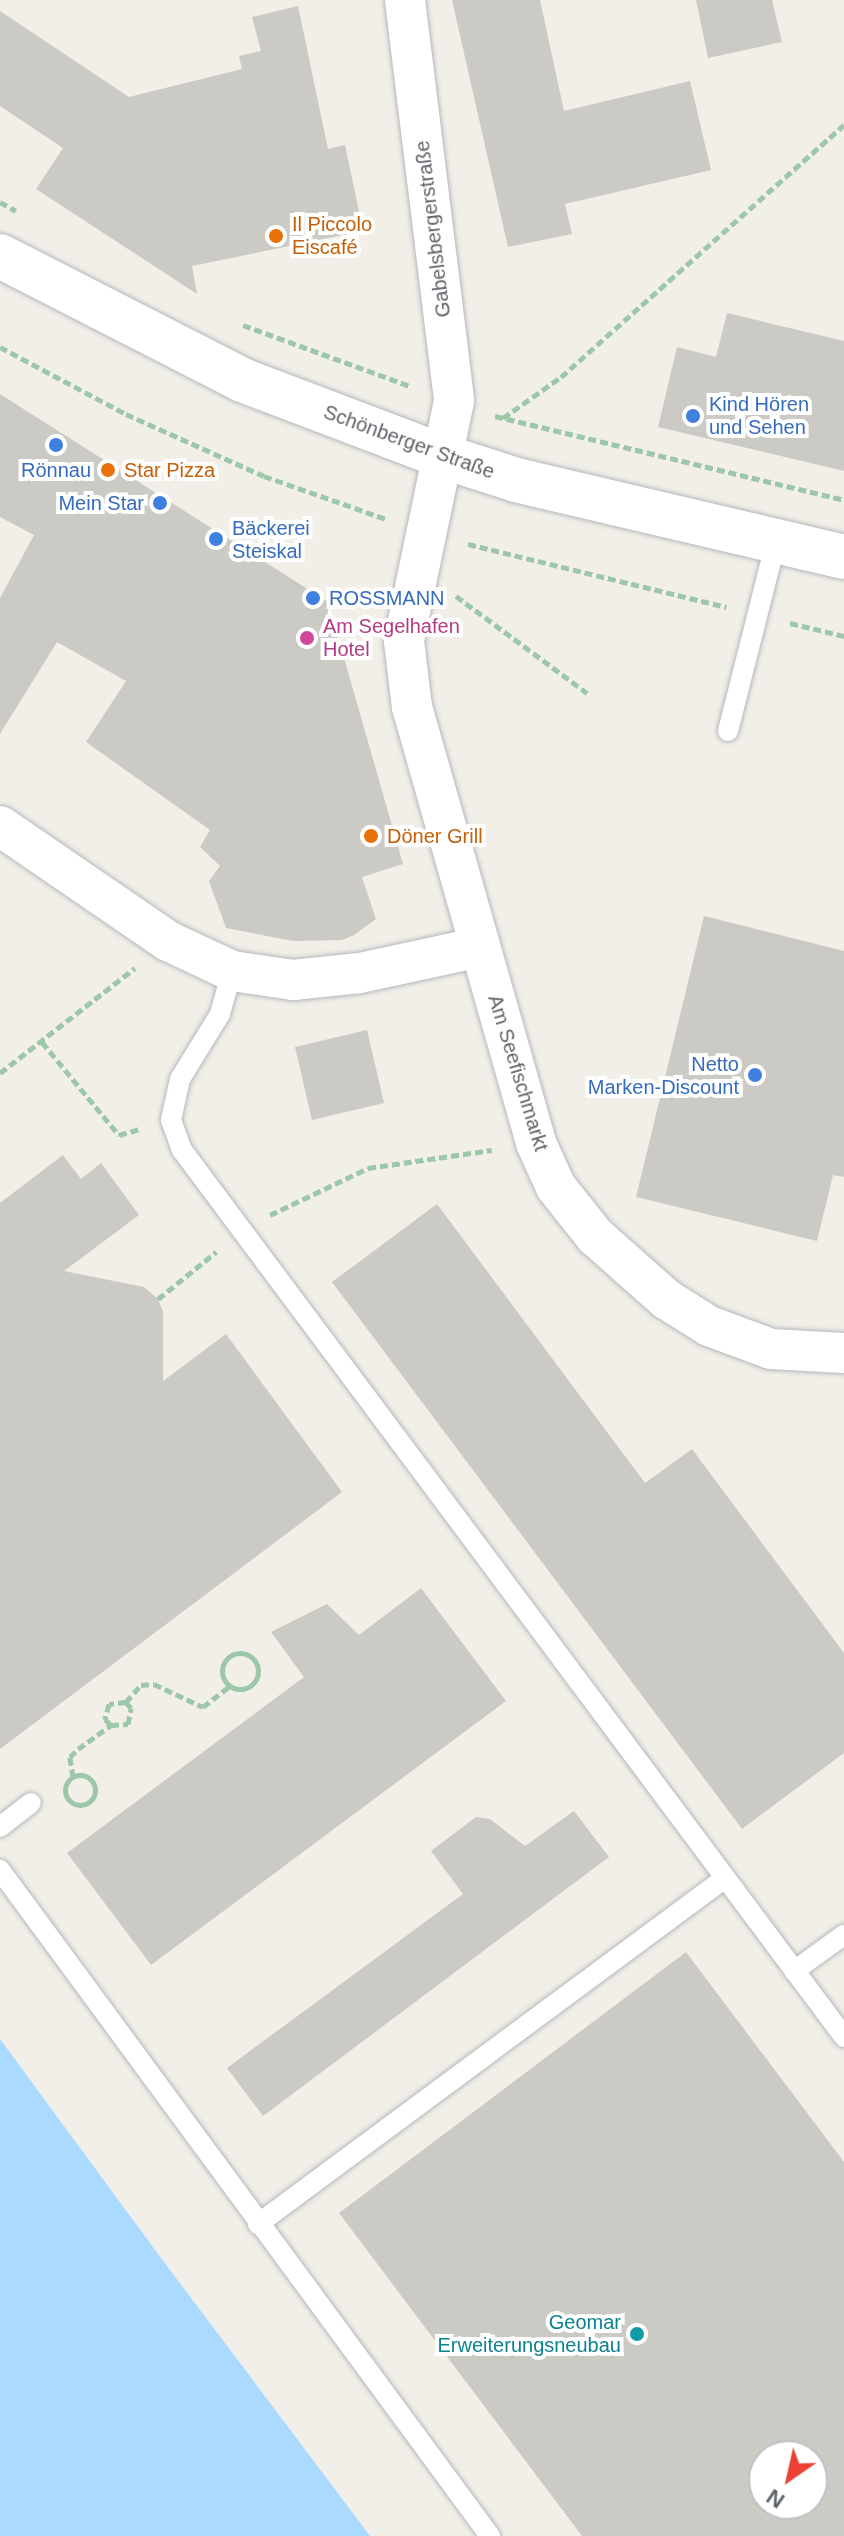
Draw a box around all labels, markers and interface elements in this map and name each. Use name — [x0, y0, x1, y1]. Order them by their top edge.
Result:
street label: Gabelsbergerstraße — [410, 139, 456, 319]
place label: Il Piccolo Eiscafé — [292, 212, 372, 259]
marker: Il Piccolo Eiscafé — [267, 227, 285, 245]
place label: Kind Hören und Sehen — [709, 392, 809, 439]
street label: Schönberger Straße — [320, 400, 498, 484]
marker: Kind Hören und Sehen — [684, 407, 702, 425]
marker: Rönnau — [47, 436, 65, 454]
place label: Rönnau — [21, 458, 91, 482]
place label: Star Pizza — [124, 458, 215, 482]
marker: Star Pizza — [99, 461, 117, 479]
place label: Mein Star — [58, 491, 144, 515]
marker: Mein Star — [151, 494, 169, 512]
place label: Bäckerei Steiskal — [232, 516, 310, 563]
marker: Bäckerei Steiskal — [207, 530, 225, 548]
place label: ROSSMANN — [329, 586, 445, 610]
marker: ROSSMANN — [304, 589, 322, 607]
place label: Am Segelhafen Hotel — [323, 614, 460, 661]
marker: Am Segelhafen Hotel — [298, 629, 316, 647]
place label: Döner Grill — [387, 824, 483, 848]
marker: Döner Grill — [362, 827, 380, 845]
street label: Am Seefischmarkt — [483, 992, 553, 1154]
place label: Netto Marken-Discount — [588, 1052, 739, 1099]
marker: Netto Marken-Discount — [746, 1066, 764, 1084]
place label: Geomar Erweiterungsneubau — [438, 2310, 621, 2357]
marker: Geomar Erweiterungsneubau — [628, 2325, 646, 2343]
north arrow — [748, 2440, 828, 2520]
text: N — [762, 2484, 789, 2513]

